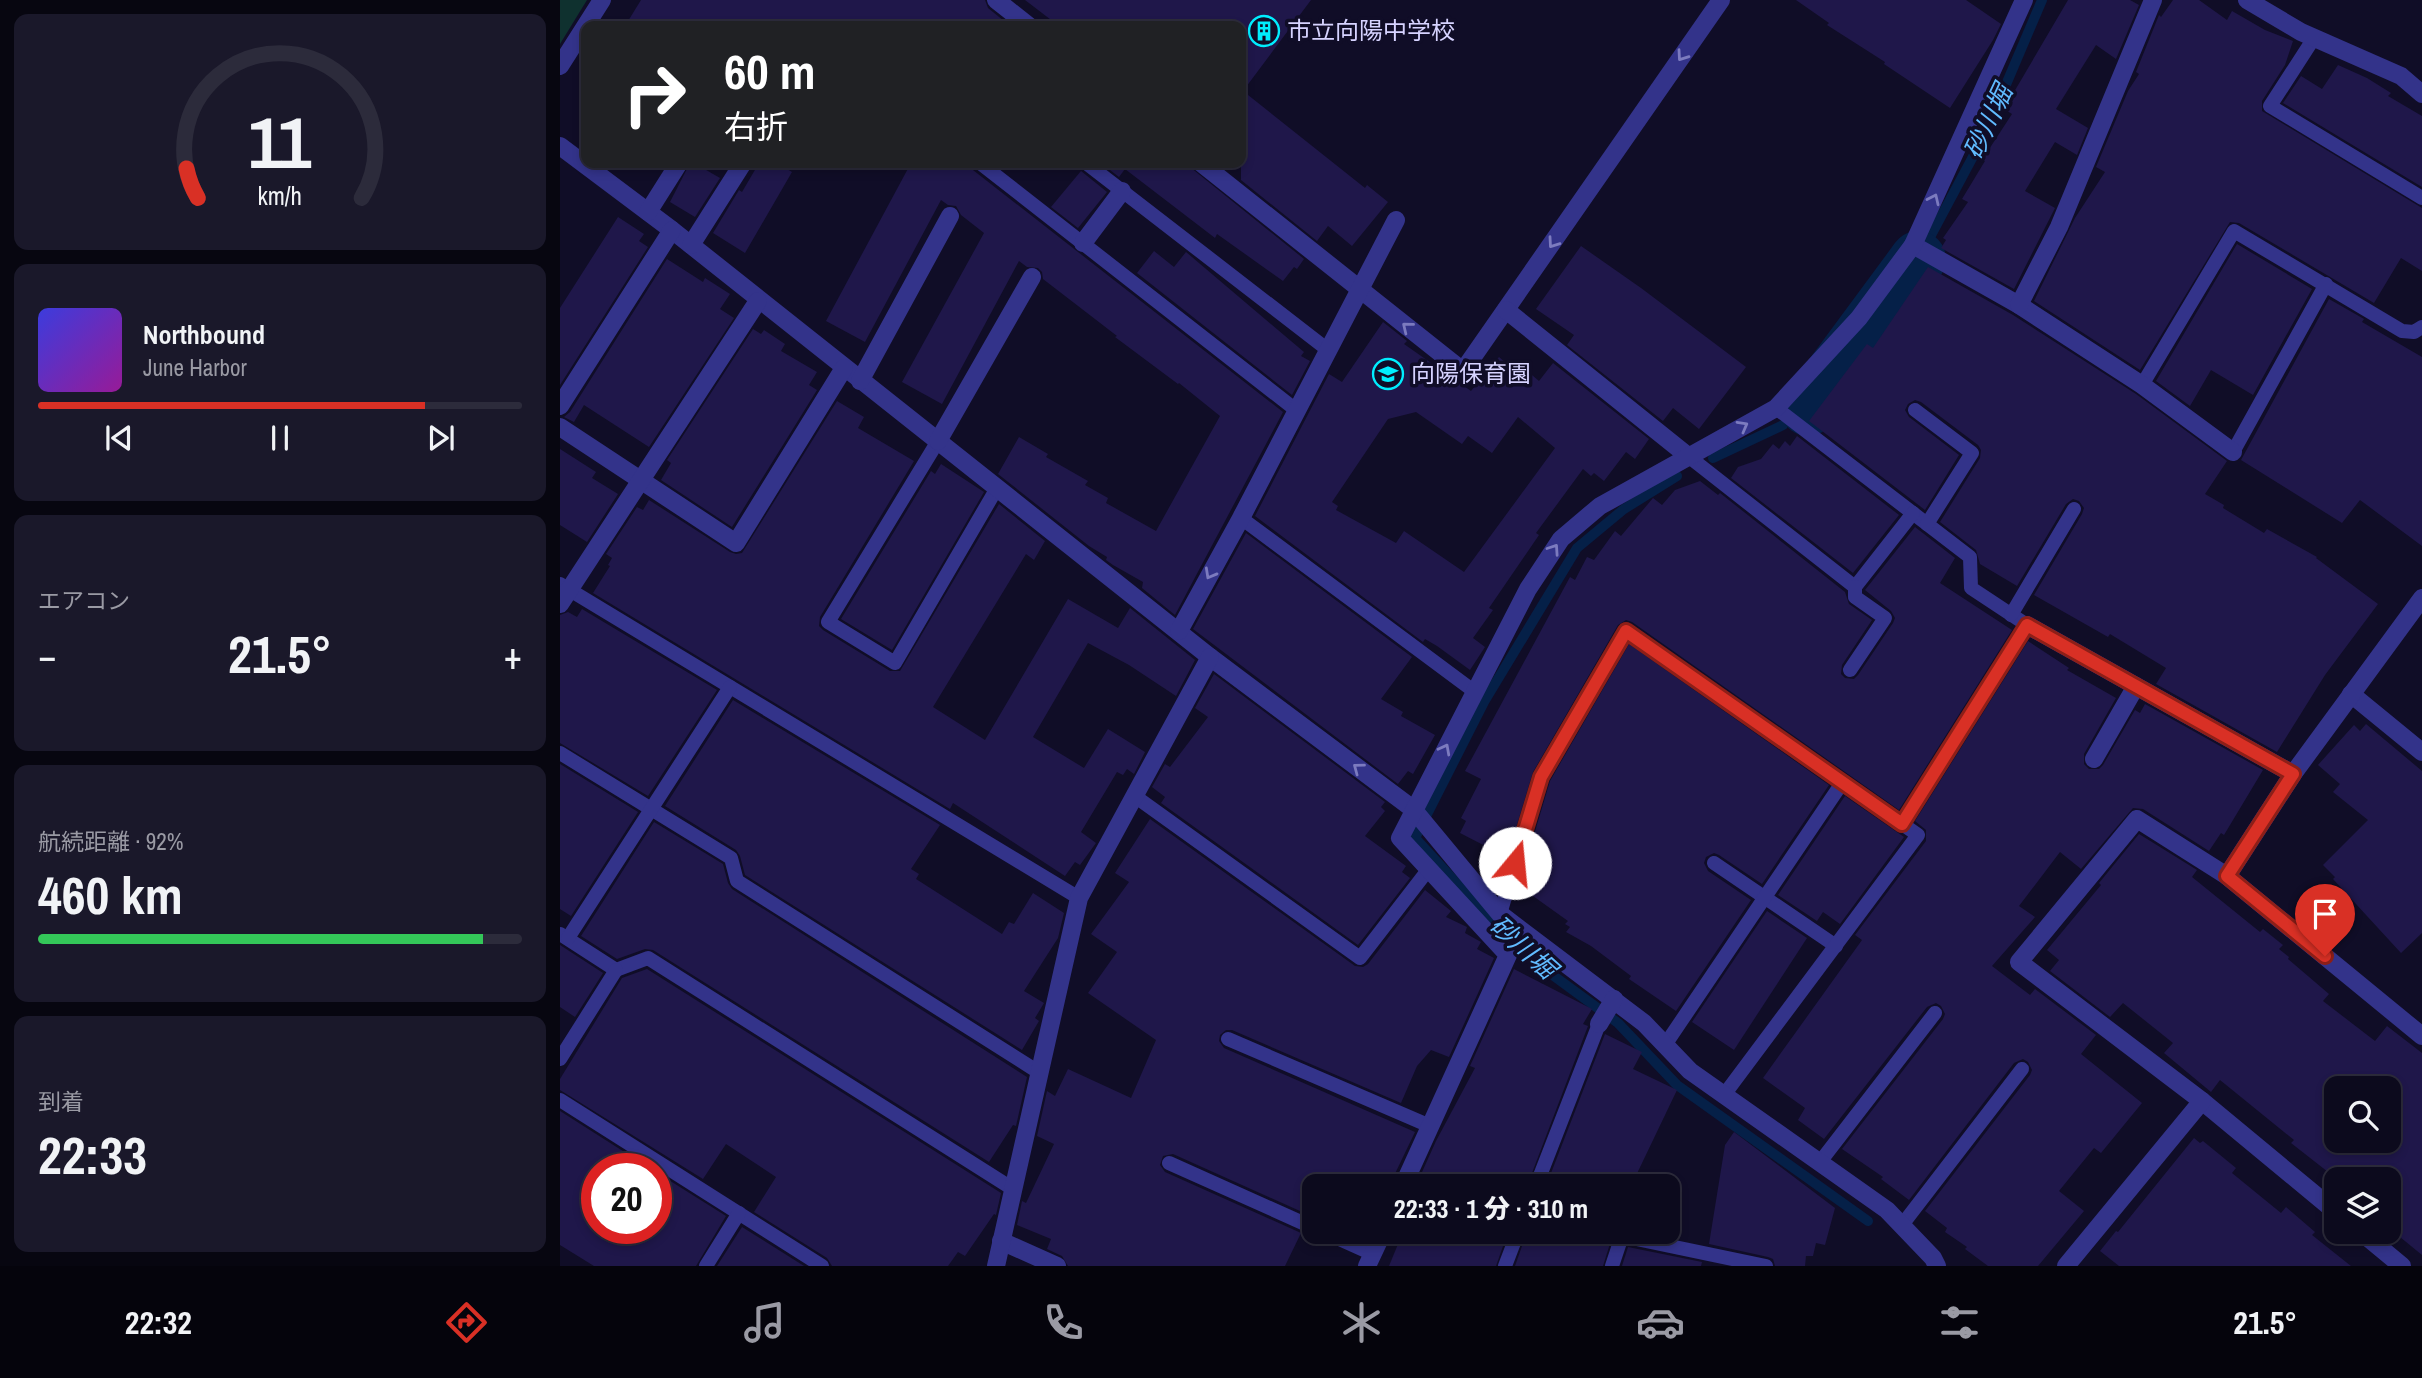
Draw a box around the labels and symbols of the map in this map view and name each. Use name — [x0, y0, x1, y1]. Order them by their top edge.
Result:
building icon: 市立向陽中学校 — [1247, 14, 1281, 48]
place label: 市立向陽中学校 — [1287, 14, 1455, 46]
one-way arrow — [1678, 48, 1690, 61]
water label: 砂川堀 — [1955, 75, 2022, 165]
one-way arrow — [1925, 194, 1939, 206]
one-way arrow — [1549, 235, 1561, 248]
one-way arrow — [1403, 322, 1415, 335]
school or university icon: 向陽保育園 — [1371, 357, 1405, 391]
place label: 向陽保育園 — [1411, 357, 1531, 389]
one-way arrow — [1736, 421, 1748, 434]
one-way arrow — [1546, 544, 1558, 557]
one-way arrow — [1205, 567, 1218, 580]
one-way arrow — [1437, 743, 1450, 756]
one-way arrow — [1354, 764, 1366, 776]
position arrow — [1478, 826, 1552, 900]
pin — [2295, 884, 2355, 956]
water label: 砂川堀 — [1483, 908, 1567, 988]
speed limit sign: 20 — [581, 1153, 672, 1244]

